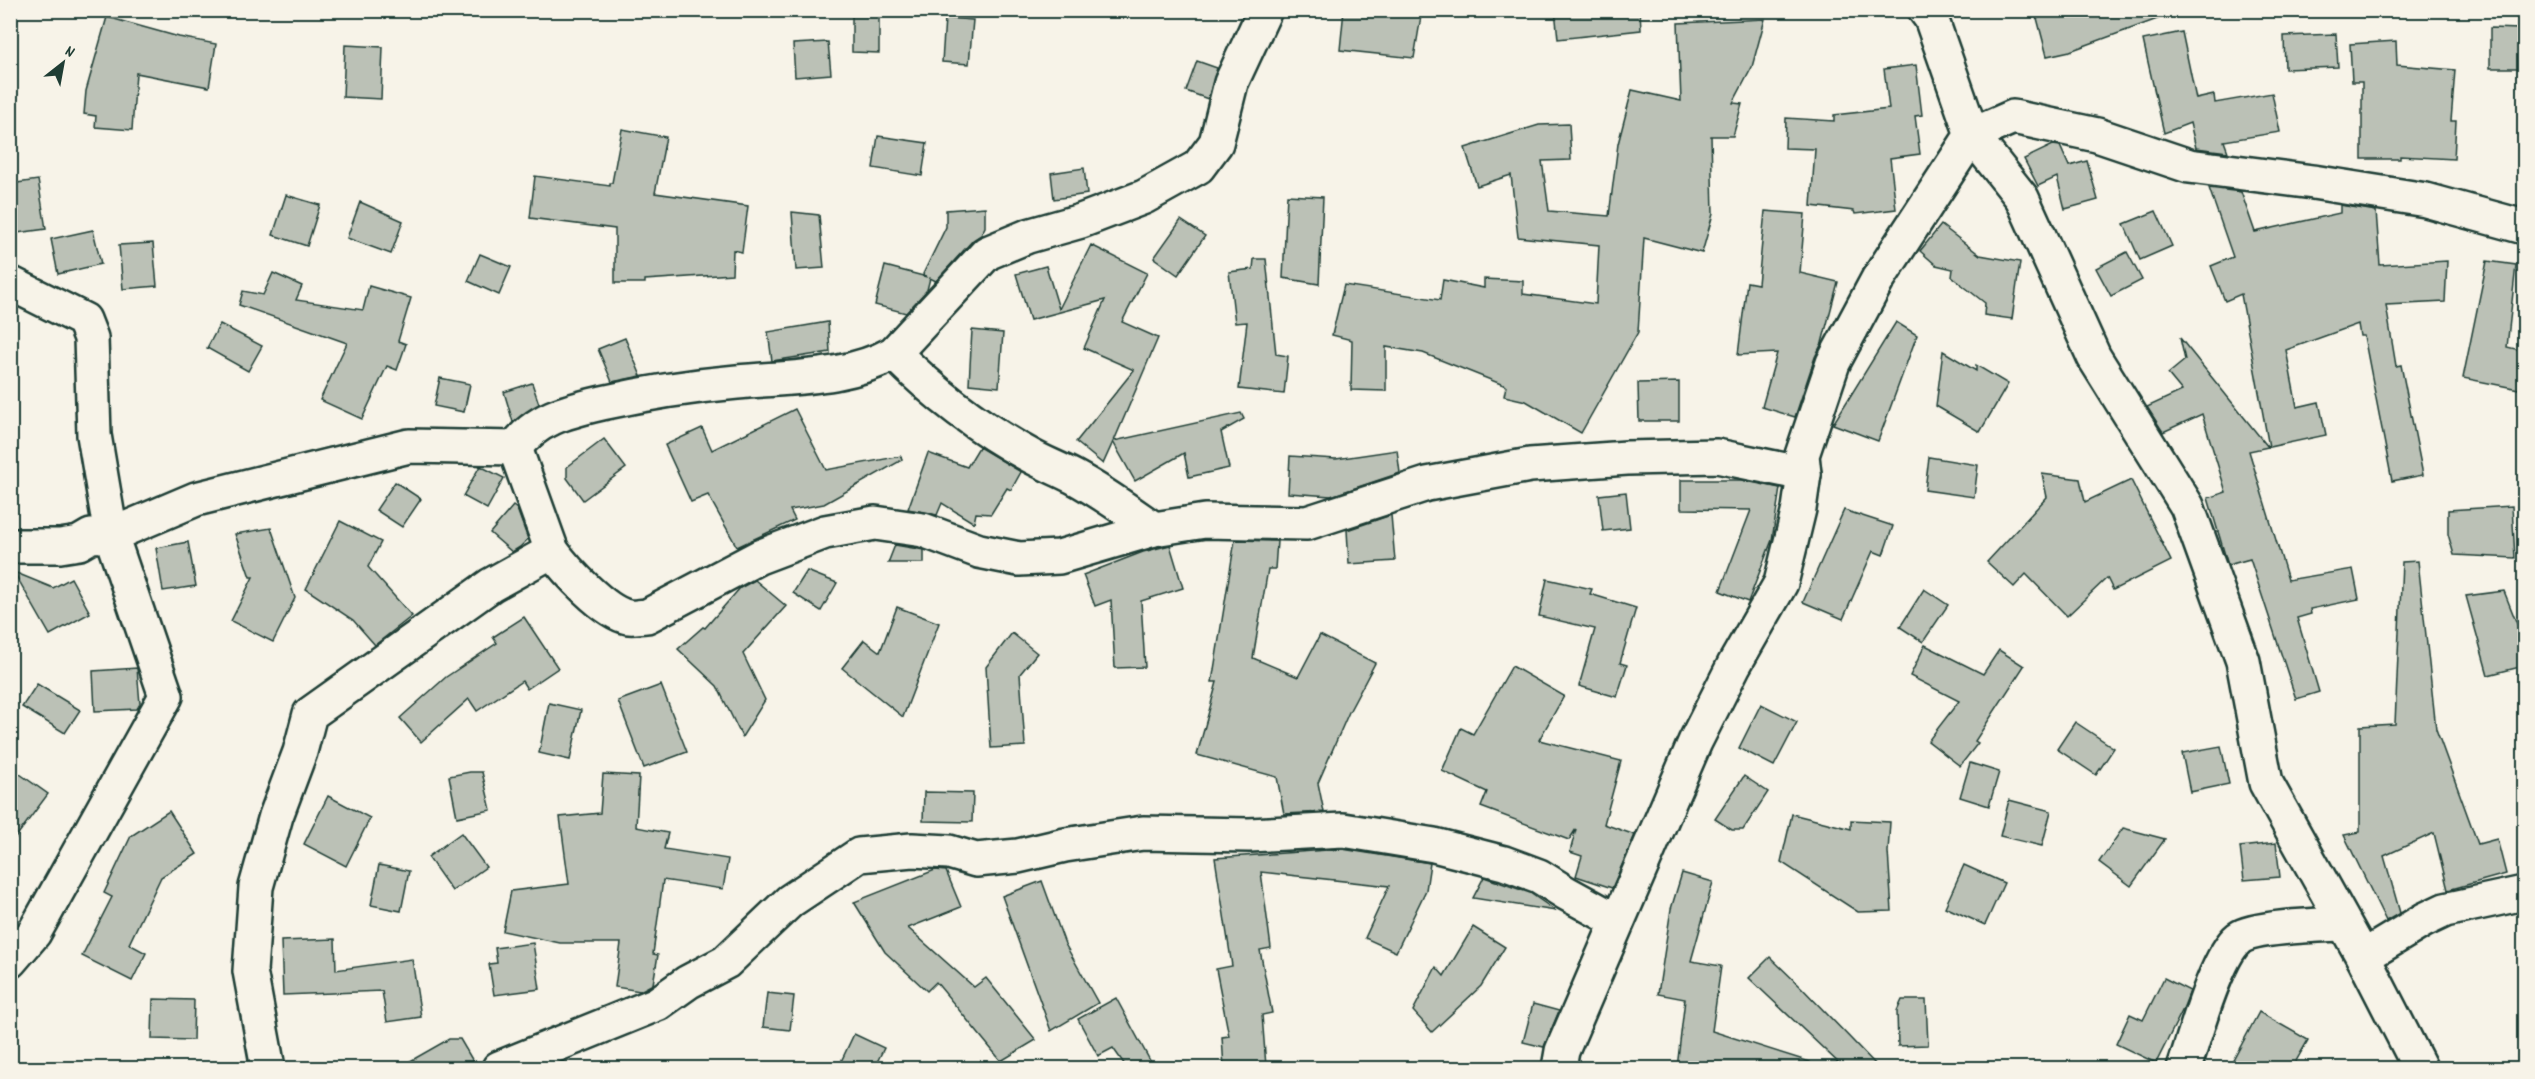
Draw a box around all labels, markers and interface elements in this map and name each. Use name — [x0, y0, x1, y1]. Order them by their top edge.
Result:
north arrow — [33, 33, 93, 93]
text: N — [60, 40, 79, 64]

